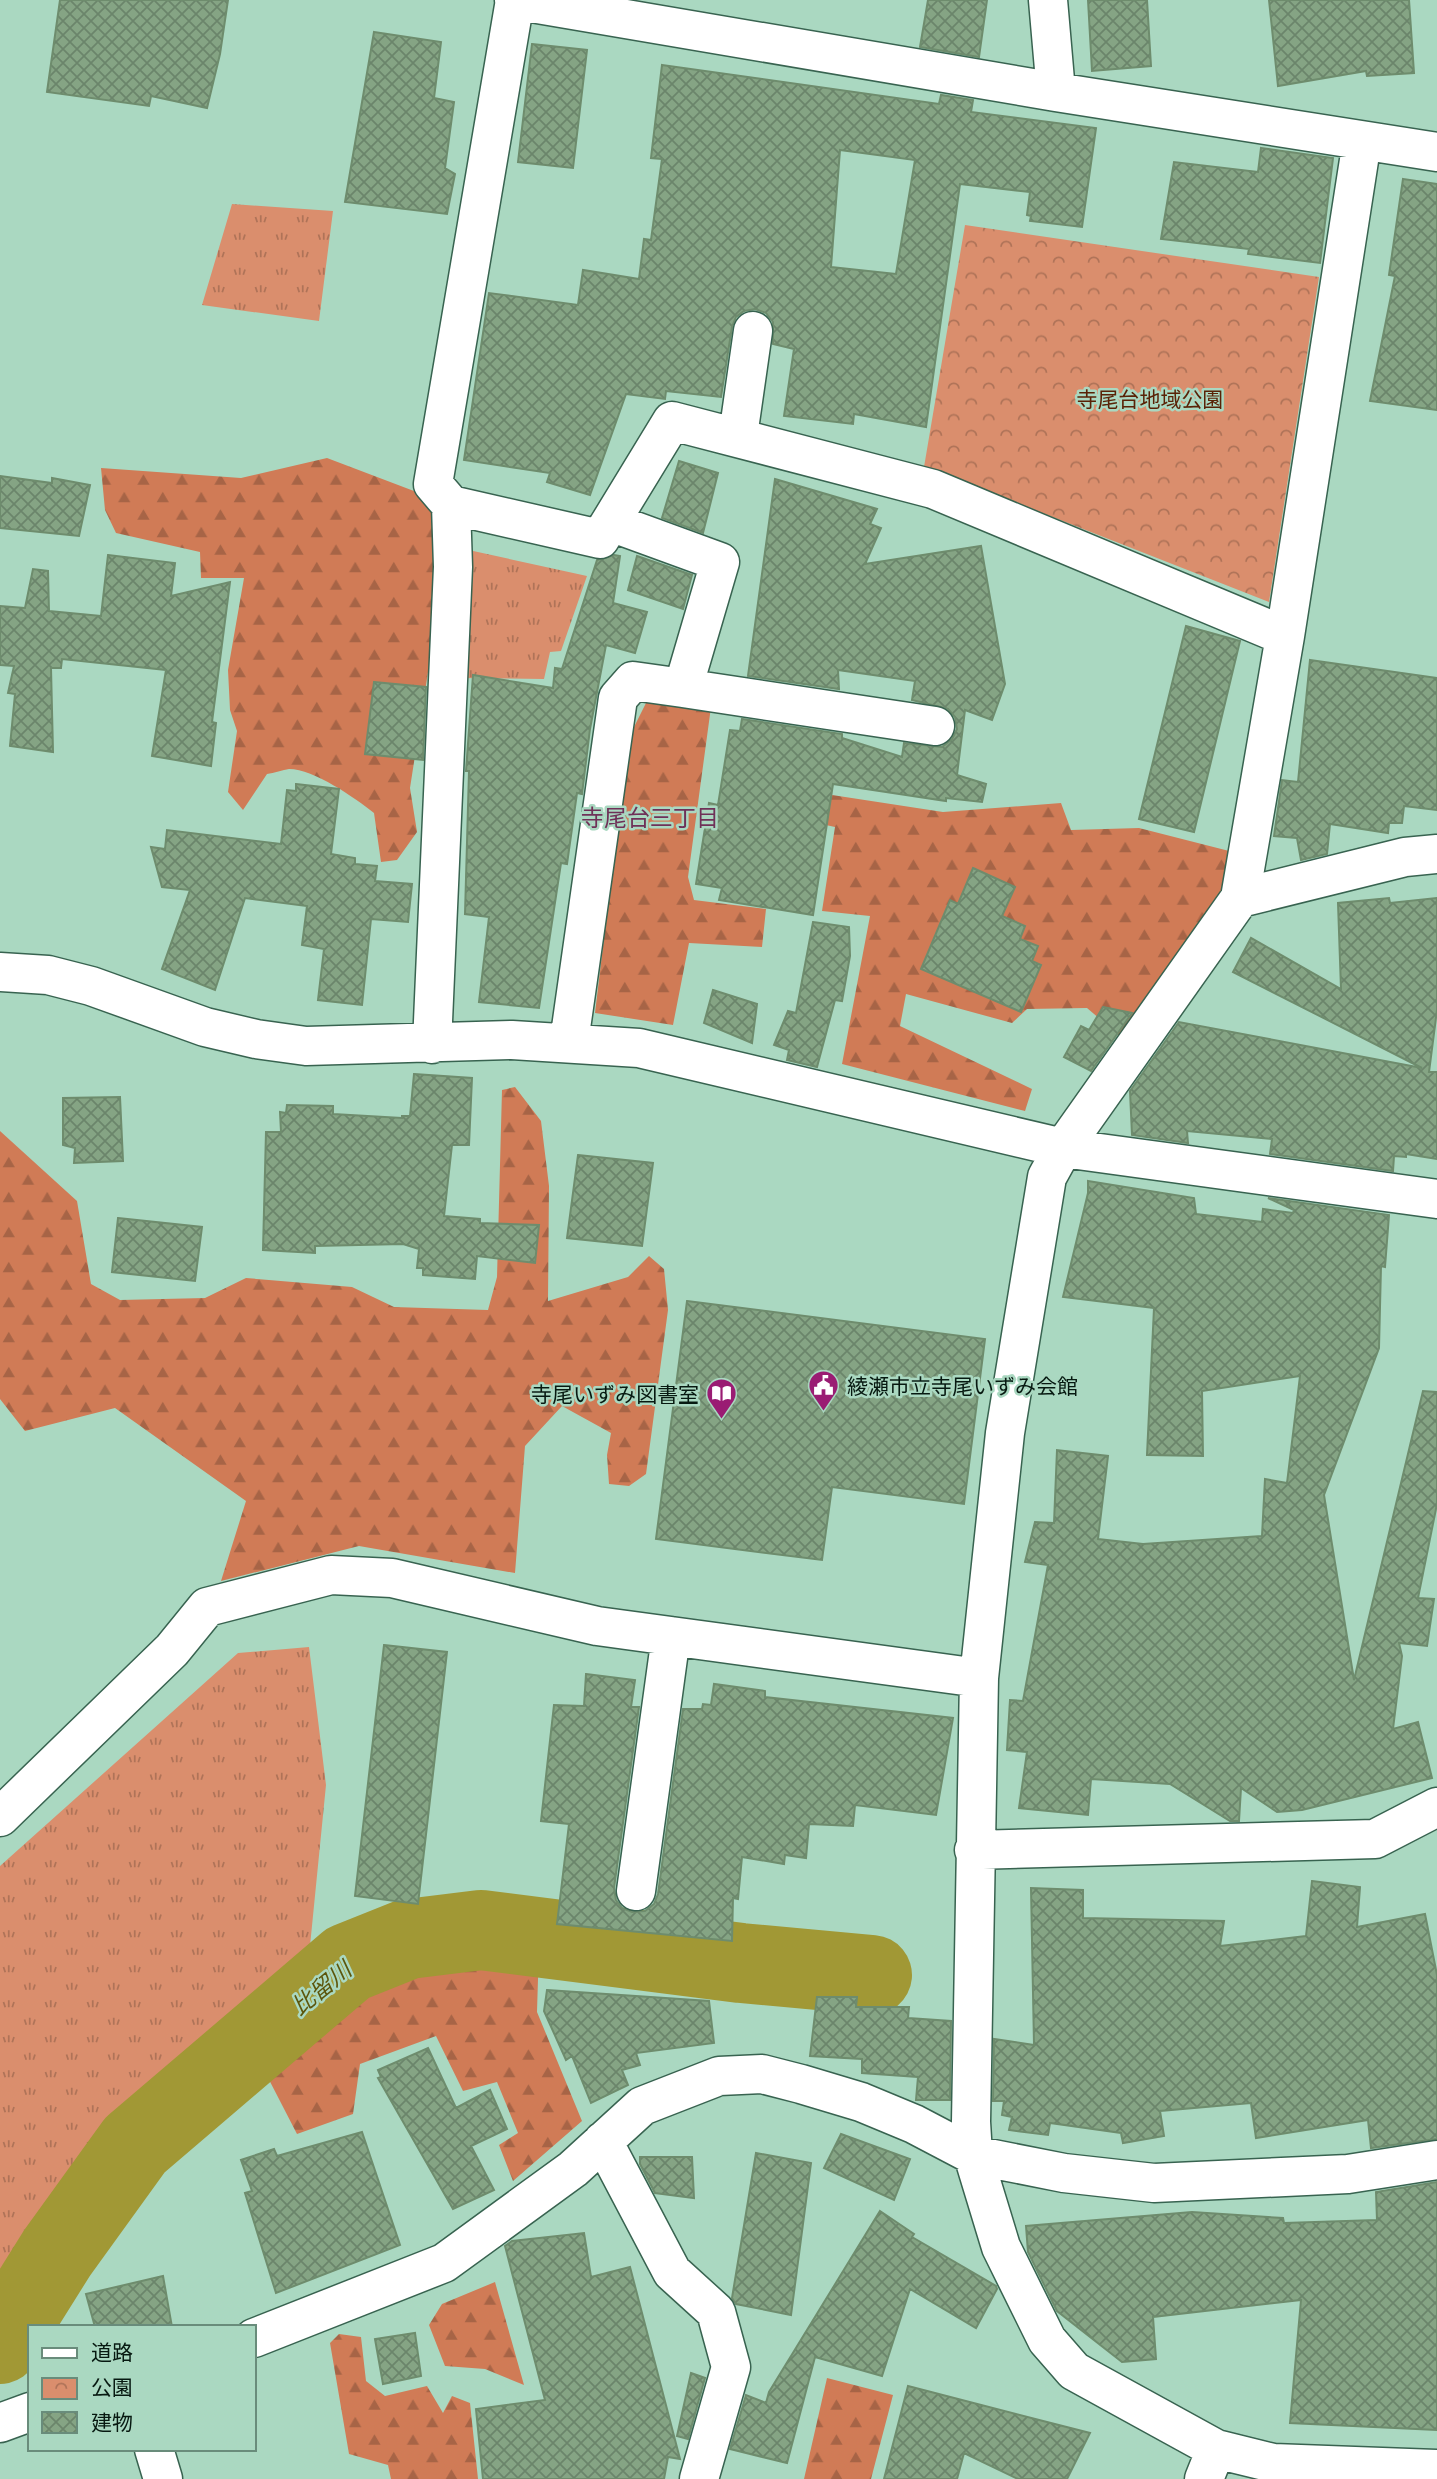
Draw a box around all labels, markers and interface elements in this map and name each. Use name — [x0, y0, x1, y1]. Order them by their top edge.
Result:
park label: 寺尾台地域公園 — [1077, 386, 1224, 412]
district label: 寺尾台三丁目 — [581, 803, 719, 832]
public building icon: 綾瀬市立寺尾いずみ会館 — [807, 1369, 841, 1413]
place label: 綾瀬市立寺尾いずみ会館 — [847, 1373, 1078, 1399]
library icon: 寺尾いずみ図書室 — [705, 1377, 739, 1421]
place label: 寺尾いずみ図書室 — [531, 1381, 699, 1407]
water label: 比留川 — [285, 1953, 359, 2021]
legend — [28, 2325, 256, 2451]
text: 道路 — [91, 2339, 133, 2365]
text: 公園 — [91, 2374, 133, 2400]
text: 建物 — [91, 2409, 133, 2435]

